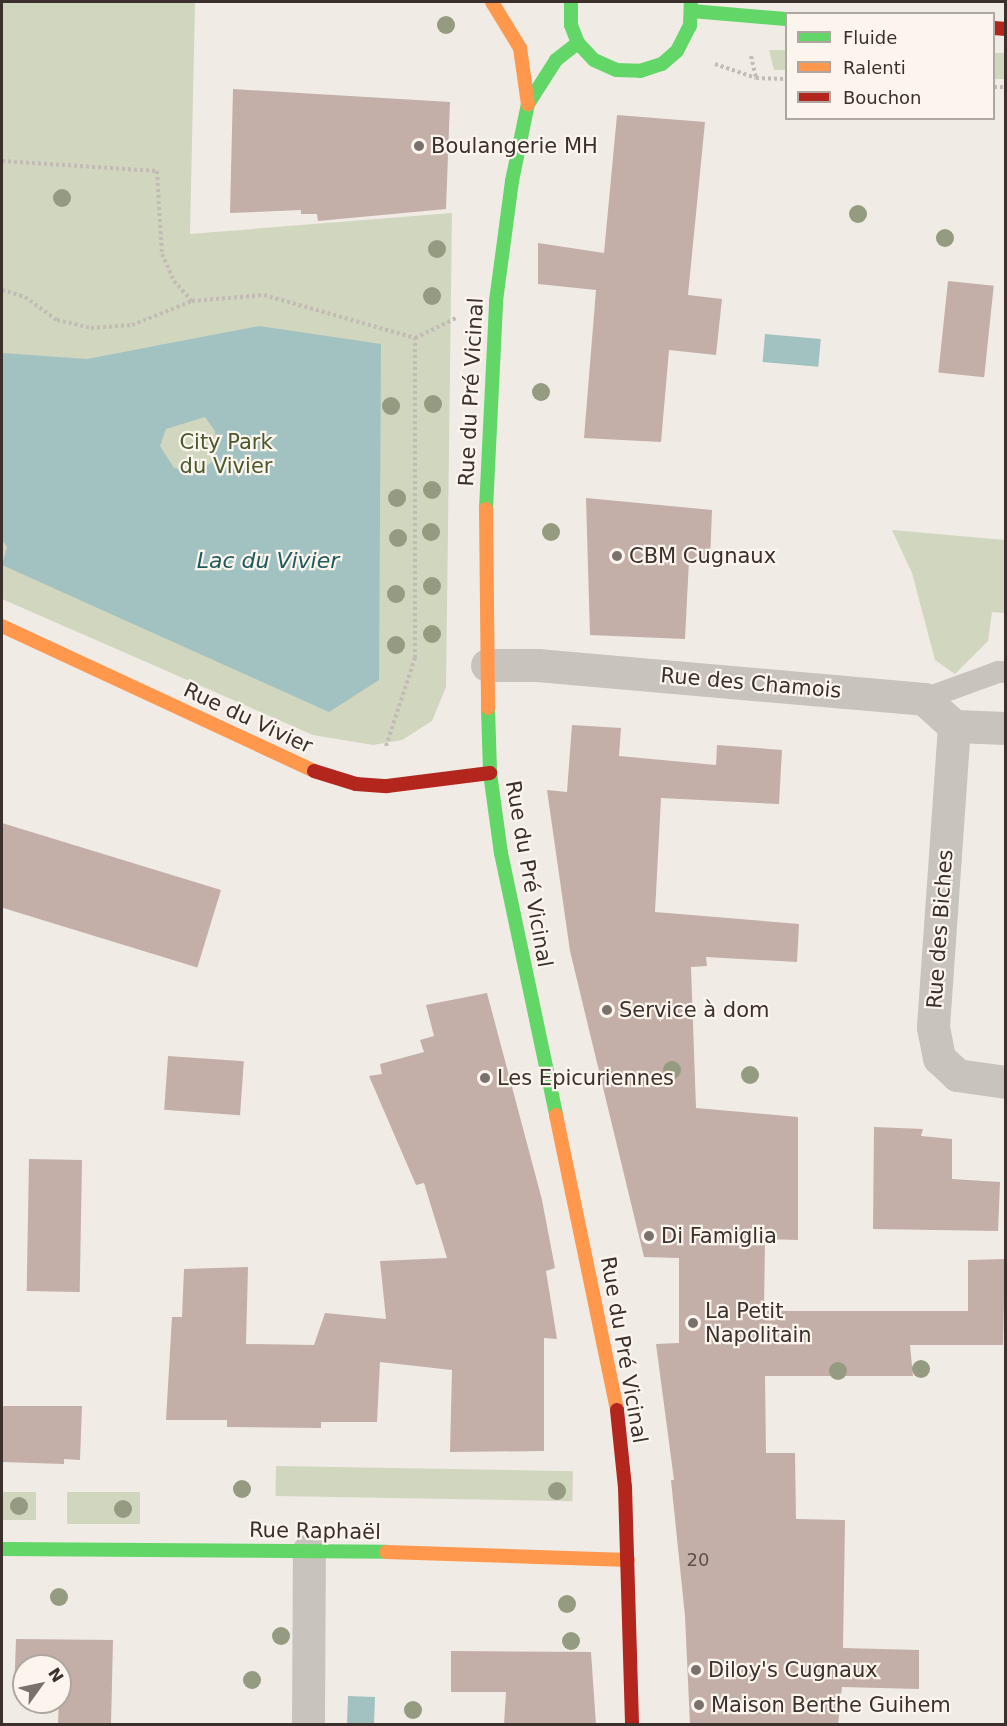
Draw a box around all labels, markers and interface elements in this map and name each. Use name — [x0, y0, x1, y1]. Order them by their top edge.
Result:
legend — [785, 12, 995, 120]
text: Fluide — [843, 27, 897, 48]
text: Ralenti — [843, 57, 906, 78]
text: Bouchon — [843, 87, 922, 108]
place label: Boulangerie MH — [431, 133, 598, 159]
marker: Boulangerie MH — [412, 139, 426, 153]
street label: Rue du Pré Vicinal — [453, 297, 489, 487]
park label: City Park du Vivier — [179, 429, 273, 479]
place label: CBM Cugnaux — [629, 543, 776, 569]
water label: Lac du Vivier — [197, 548, 339, 574]
marker: CBM Cugnaux — [610, 549, 624, 563]
street label: Rue des Chamois — [660, 663, 842, 703]
street label: Rue du Vivier — [179, 677, 317, 759]
street label: Rue du Pré Vicinal — [500, 779, 558, 969]
street label: Rue des Biches — [922, 849, 958, 1009]
place label: Service à dom — [619, 997, 769, 1023]
marker: Service à dom — [600, 1003, 614, 1017]
place label: Les Epicuriennes — [497, 1065, 674, 1091]
marker: Les Epicuriennes — [478, 1071, 492, 1085]
place label: Di Famiglia — [661, 1223, 777, 1249]
marker: Di Famiglia — [642, 1229, 656, 1243]
street label: Rue du Pré Vicinal — [595, 1255, 653, 1445]
place label: La Petit Napolitain — [705, 1298, 812, 1348]
marker: La Petit Napolitain — [686, 1316, 700, 1330]
street label: Rue Raphaël — [249, 1517, 381, 1545]
house number: 20 — [687, 1549, 709, 1571]
north arrow — [12, 1654, 72, 1714]
place label: Diloy's Cugnaux — [708, 1657, 878, 1683]
marker: Diloy's Cugnaux — [689, 1663, 703, 1677]
text: N — [44, 1664, 67, 1686]
place label: Maison Berthe Guihem — [711, 1692, 951, 1718]
marker: Maison Berthe Guihem — [692, 1698, 706, 1712]

